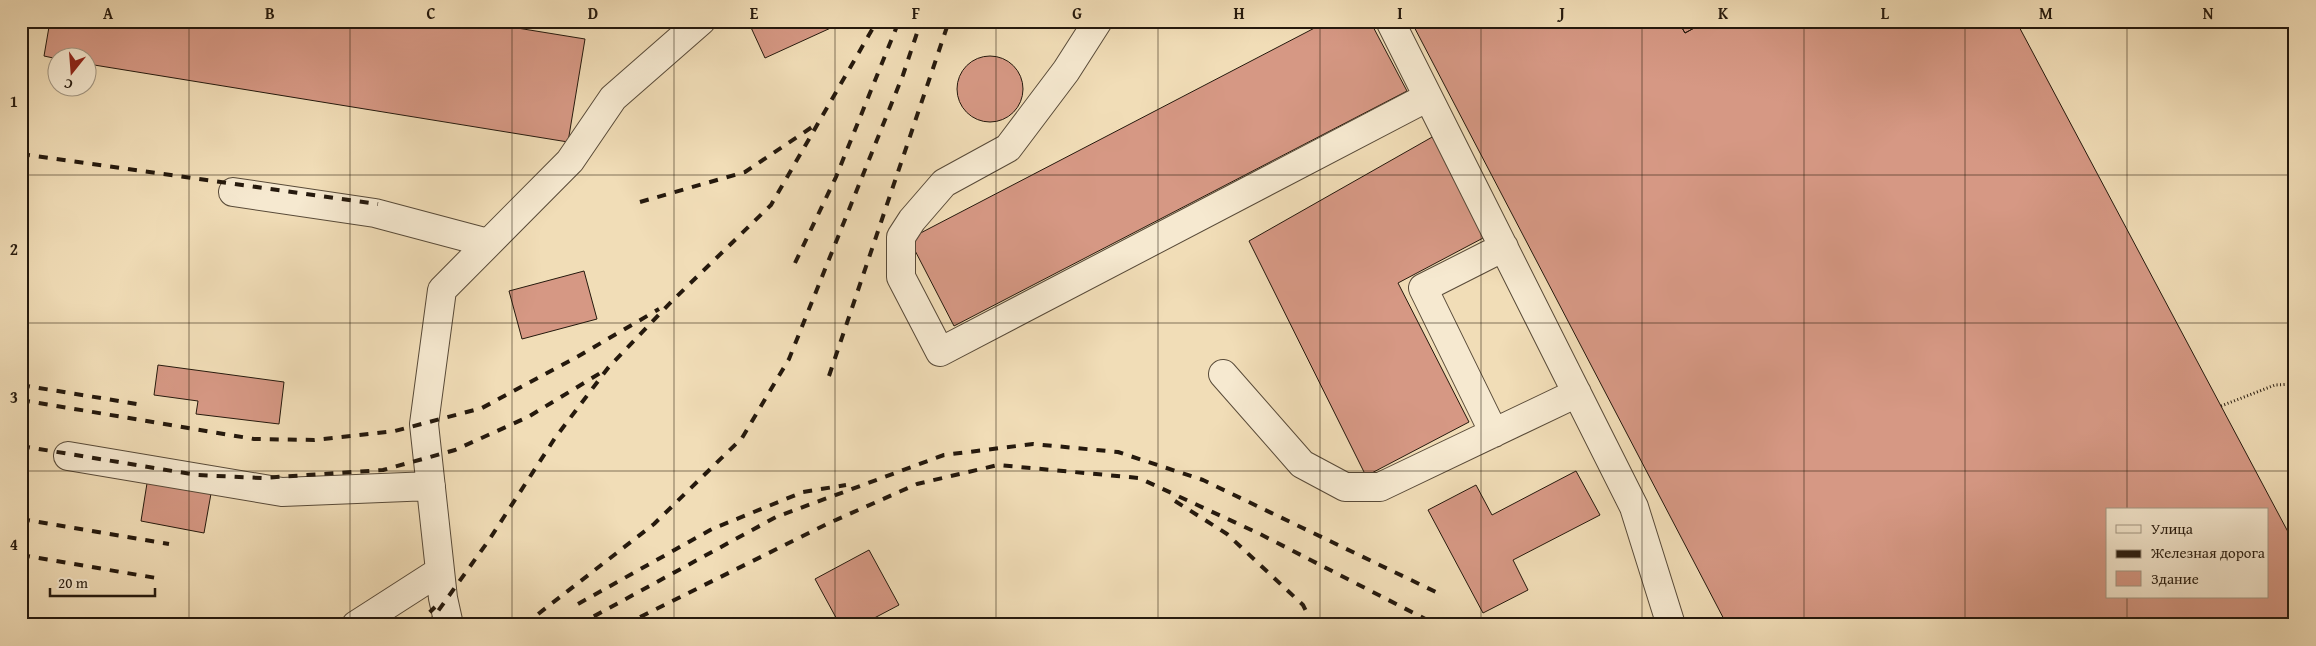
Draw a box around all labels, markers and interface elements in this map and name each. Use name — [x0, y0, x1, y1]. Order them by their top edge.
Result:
text: A — [103, 1, 114, 25]
text: B — [265, 1, 275, 25]
text: C — [426, 1, 436, 25]
text: D — [588, 1, 598, 25]
text: E — [750, 1, 759, 25]
text: F — [912, 1, 920, 25]
text: G — [1072, 1, 1082, 25]
text: H — [1233, 1, 1245, 25]
text: I — [1397, 1, 1403, 25]
text: J — [1556, 1, 1565, 25]
text: K — [1718, 1, 1729, 25]
text: L — [1881, 1, 1890, 25]
text: M — [2039, 1, 2053, 25]
text: N — [2203, 1, 2214, 25]
north arrow — [48, 48, 98, 98]
text: С — [61, 74, 75, 95]
text: 1 — [10, 89, 18, 113]
text: 2 — [10, 237, 18, 261]
text: 3 — [10, 385, 18, 409]
legend — [2106, 508, 2268, 598]
text: Улица — [2151, 518, 2194, 539]
text: 4 — [10, 532, 18, 556]
text: Железная дорога — [2150, 542, 2266, 563]
scale bar — [50, 566, 155, 598]
text: Здание — [2151, 568, 2199, 589]
text: 20 m — [58, 572, 89, 593]

